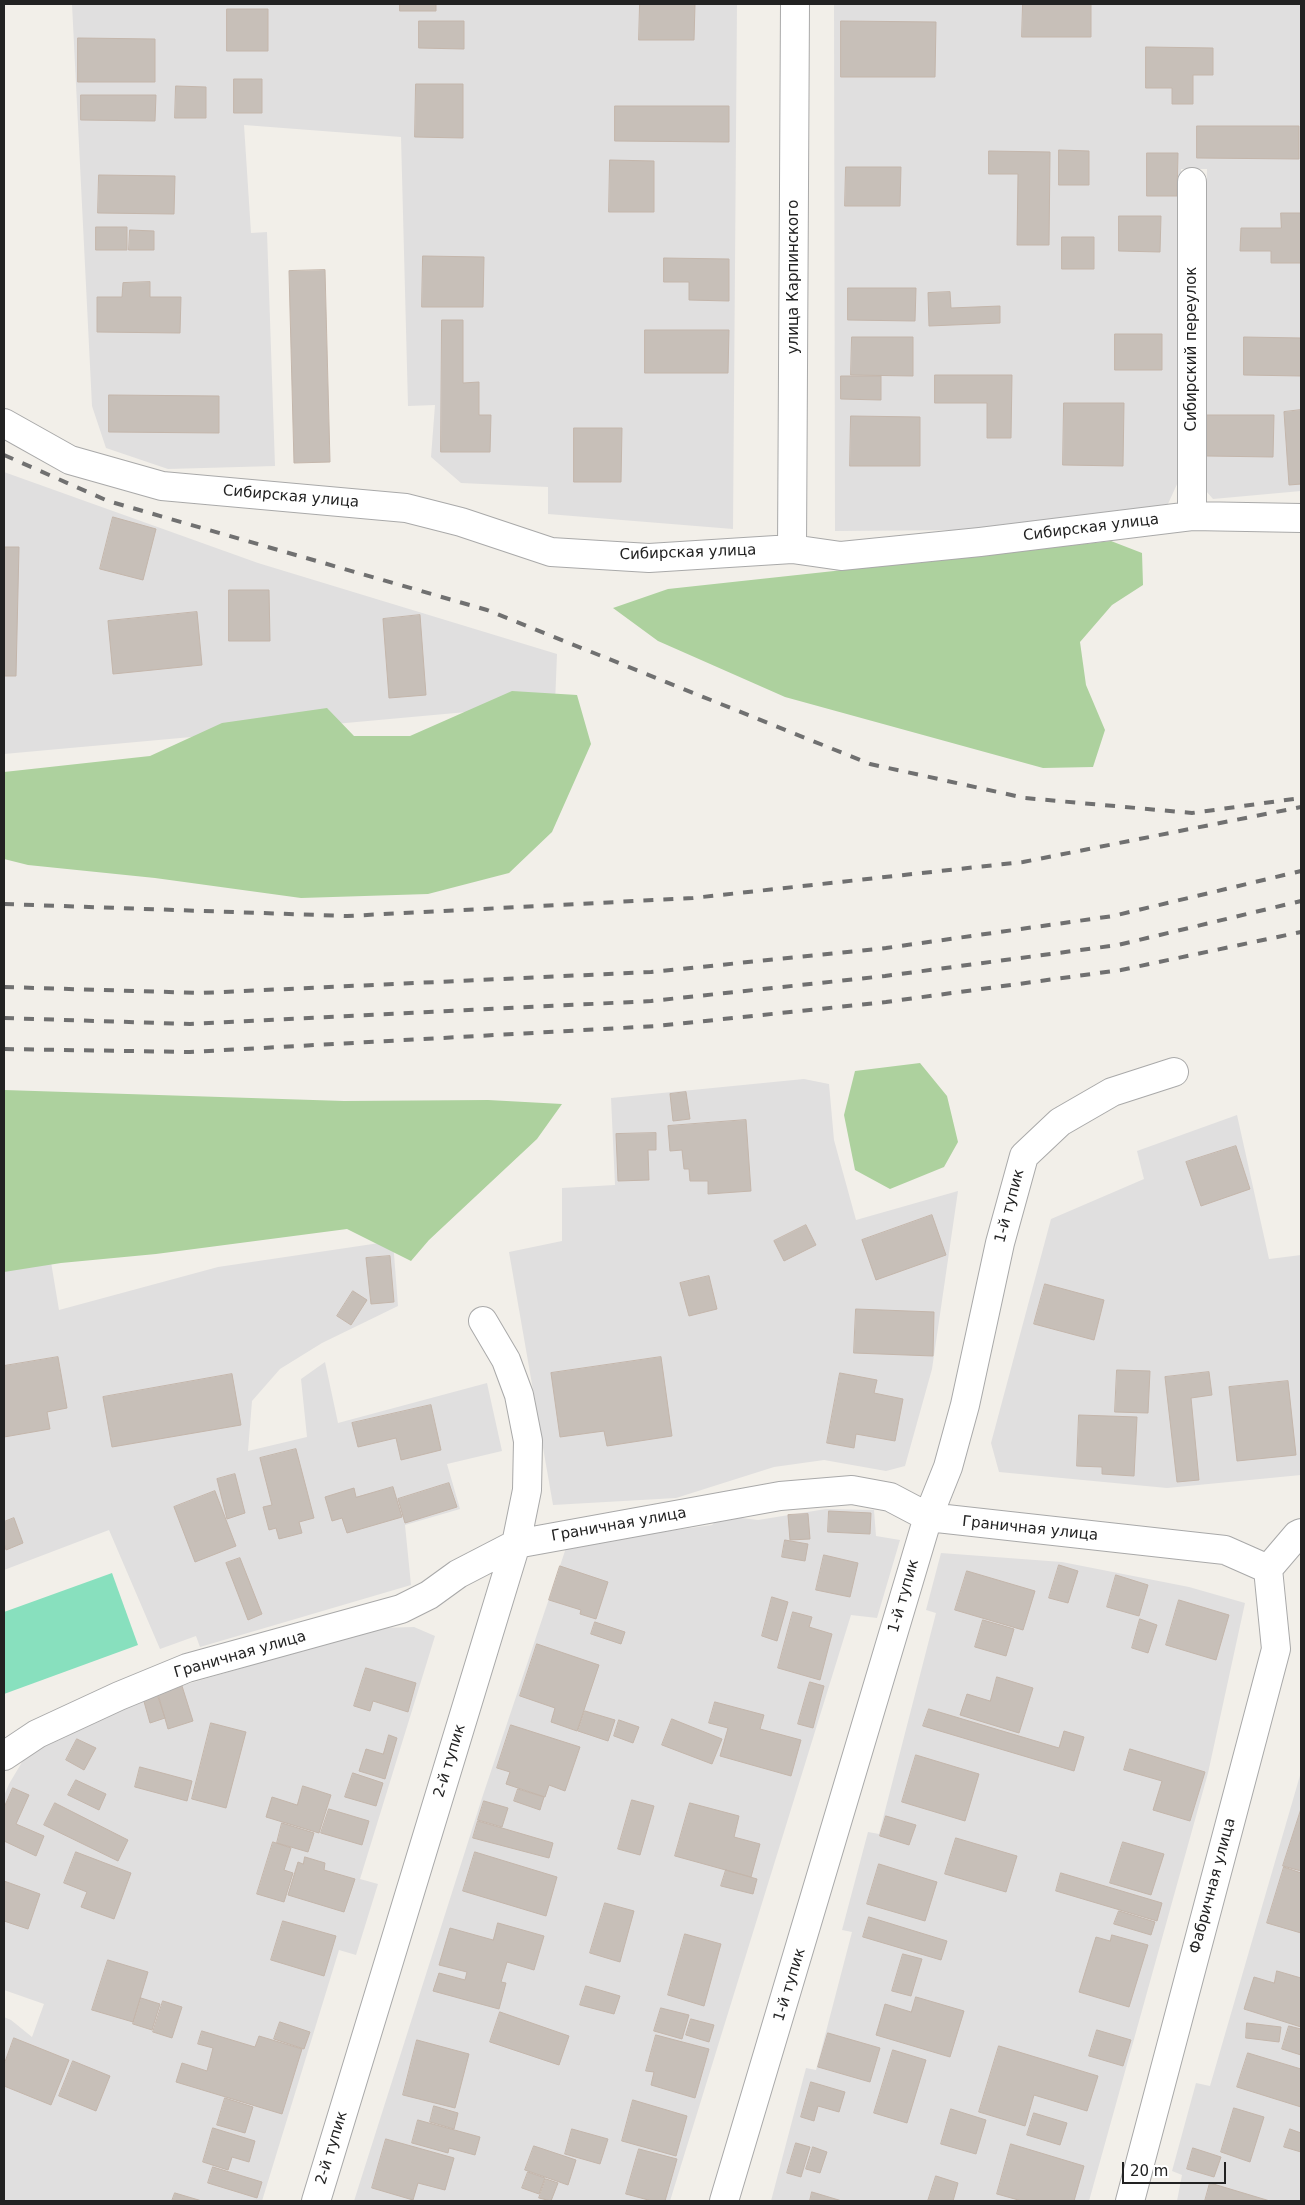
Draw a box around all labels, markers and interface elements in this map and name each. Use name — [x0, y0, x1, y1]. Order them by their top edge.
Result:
street label: улица Карпинского — [785, 200, 803, 354]
street label: Сибирский переулок — [1183, 267, 1201, 431]
street label: Сибирская улица — [222, 482, 360, 512]
street label: Сибирская улица — [1022, 511, 1160, 545]
street label: Сибирская улица — [619, 542, 757, 564]
street label: 1-й тупик — [992, 1167, 1028, 1245]
street label: Граничная улица — [550, 1504, 688, 1546]
street label: Граничная улица — [961, 1513, 1099, 1545]
street label: 1-й тупик — [885, 1557, 923, 1635]
street label: Граничная улица — [172, 1628, 308, 1682]
street label: 2-й тупик — [430, 1722, 470, 1800]
street label: Фабричная улица — [1186, 1816, 1240, 1956]
street label: 1-й тупик — [770, 1946, 810, 2024]
street label: 2-й тупик — [312, 2109, 352, 2187]
scale bar — [1125, 2152, 1229, 2184]
text: 20 m — [1130, 2162, 1168, 2180]

